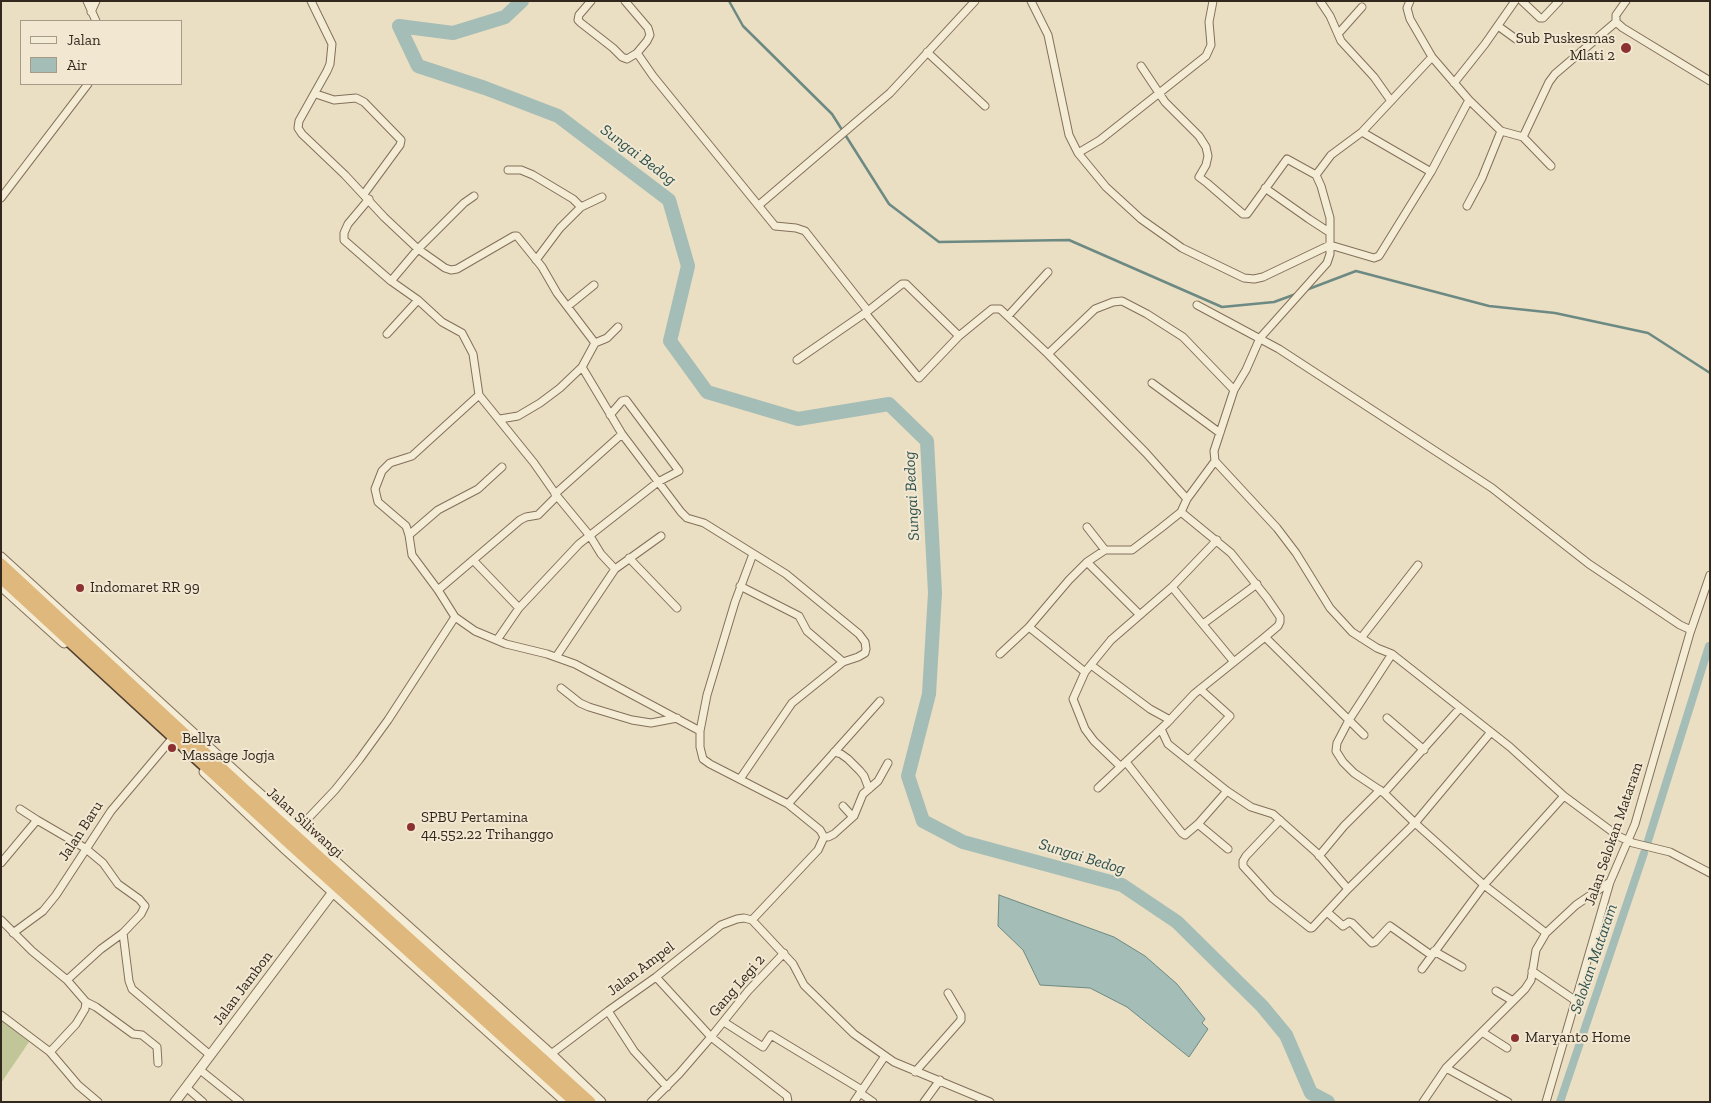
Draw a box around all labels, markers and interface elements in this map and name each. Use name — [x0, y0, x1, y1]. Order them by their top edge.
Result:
legend — [20, 20, 182, 85]
place label: Sub Puskesmas Mlati 2 — [1516, 30, 1615, 65]
text: Jalan — [67, 31, 101, 49]
marker: Sub Puskesmas Mlati 2 — [1619, 41, 1633, 55]
text: Air — [67, 56, 87, 74]
water label: Sungai Bedog — [597, 120, 679, 190]
water label: Sungai Bedog — [900, 451, 924, 541]
place label: Indomaret RR 99 — [90, 579, 200, 597]
marker: Indomaret RR 99 — [74, 582, 86, 594]
place label: Bellya Massage Jogja — [182, 730, 275, 765]
marker: Bellya Massage Jogja — [166, 742, 178, 754]
street label: Jalan Selokan Mataram — [1581, 760, 1647, 908]
street label: Jalan Siliwangi — [263, 784, 347, 862]
street label: Jalan Baru — [55, 798, 107, 864]
place label: SPBU Pertamina 44.552.22 Trihanggo — [421, 809, 553, 844]
marker: SPBU Pertamina 44.552.22 Trihanggo — [405, 821, 417, 833]
water label: Sungai Bedog — [1036, 835, 1128, 879]
water label: Selokan Mataram — [1566, 902, 1622, 1016]
street label: Jalan Ampel — [604, 938, 678, 1000]
street label: Jalan Jambon — [209, 948, 277, 1028]
street label: Gang Legi 2 — [705, 951, 769, 1021]
place label: Maryanto Home — [1525, 1029, 1630, 1047]
marker: Maryanto Home — [1509, 1032, 1521, 1044]

